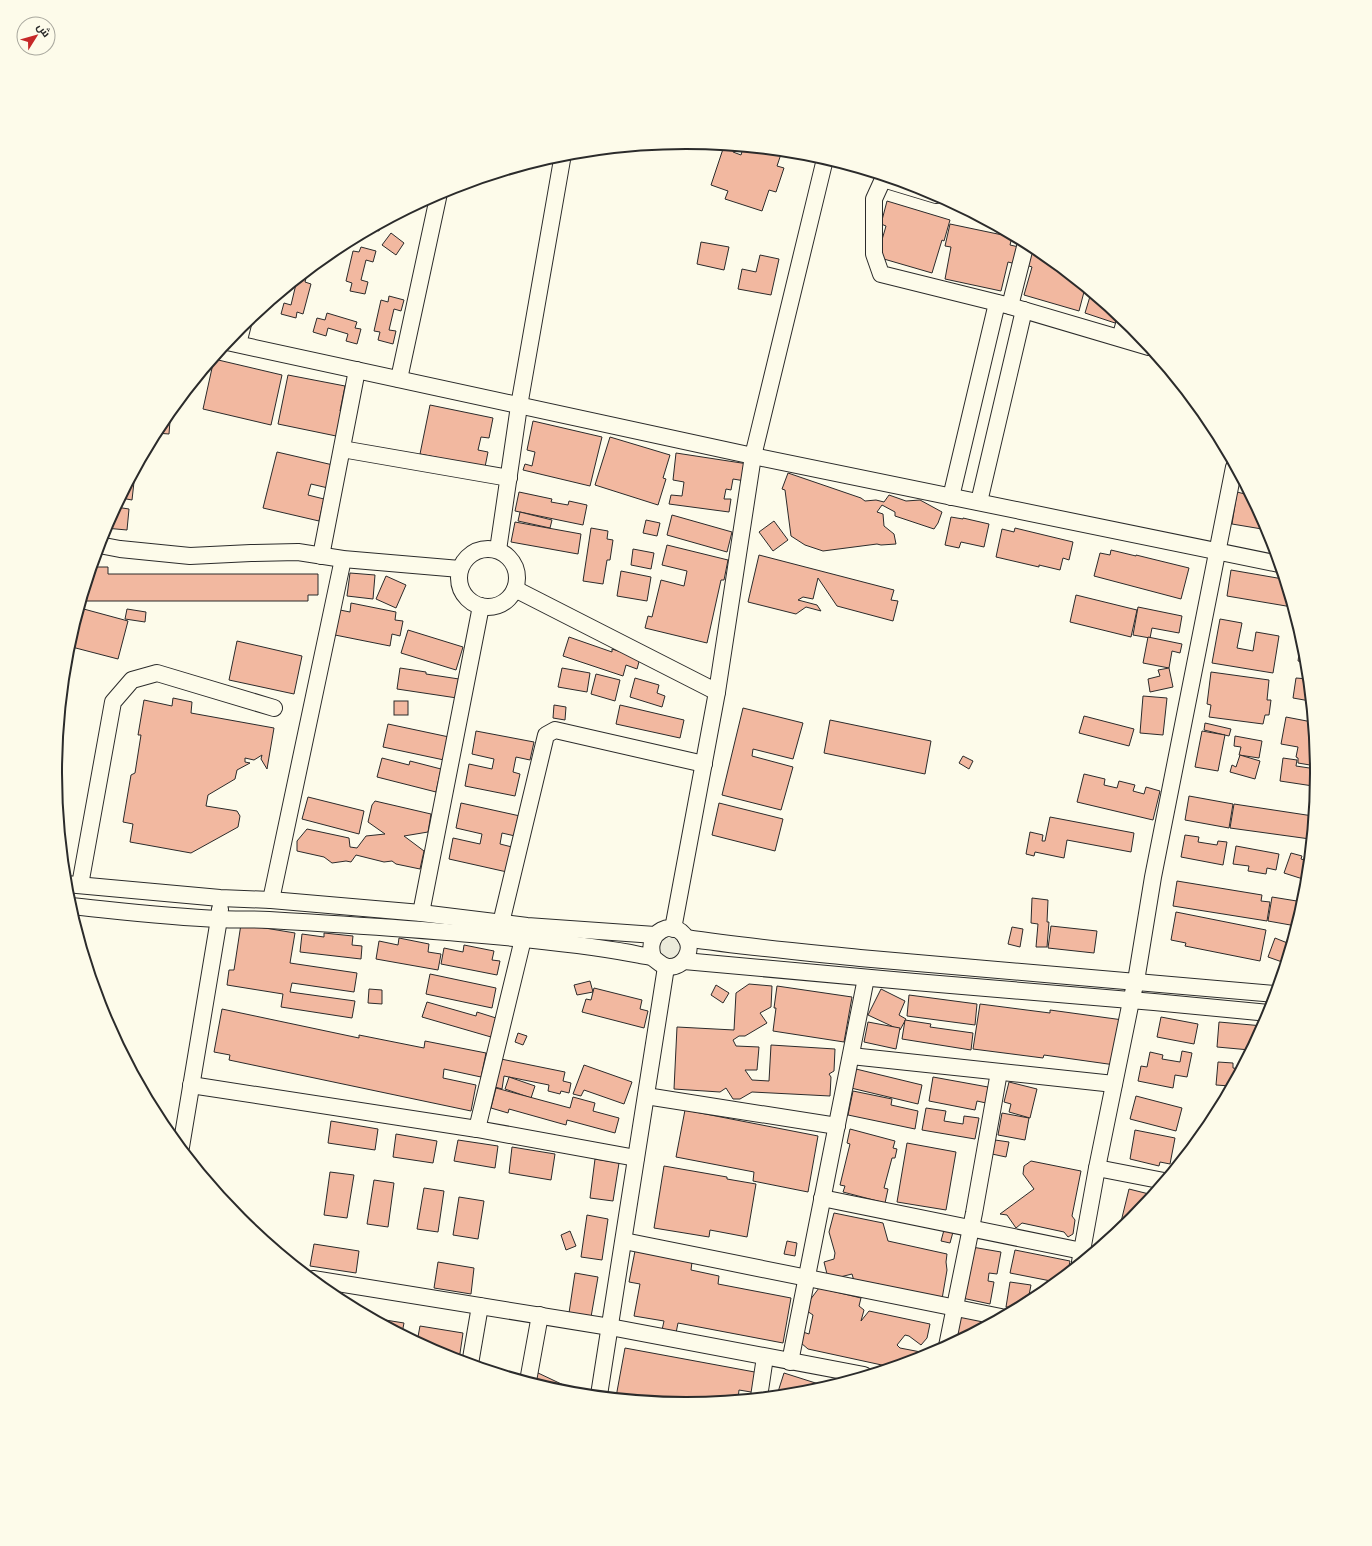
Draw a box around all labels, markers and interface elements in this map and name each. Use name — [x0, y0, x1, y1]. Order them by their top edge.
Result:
north arrow — [16, 16, 56, 56]
text: ش — [34, 20, 54, 40]

